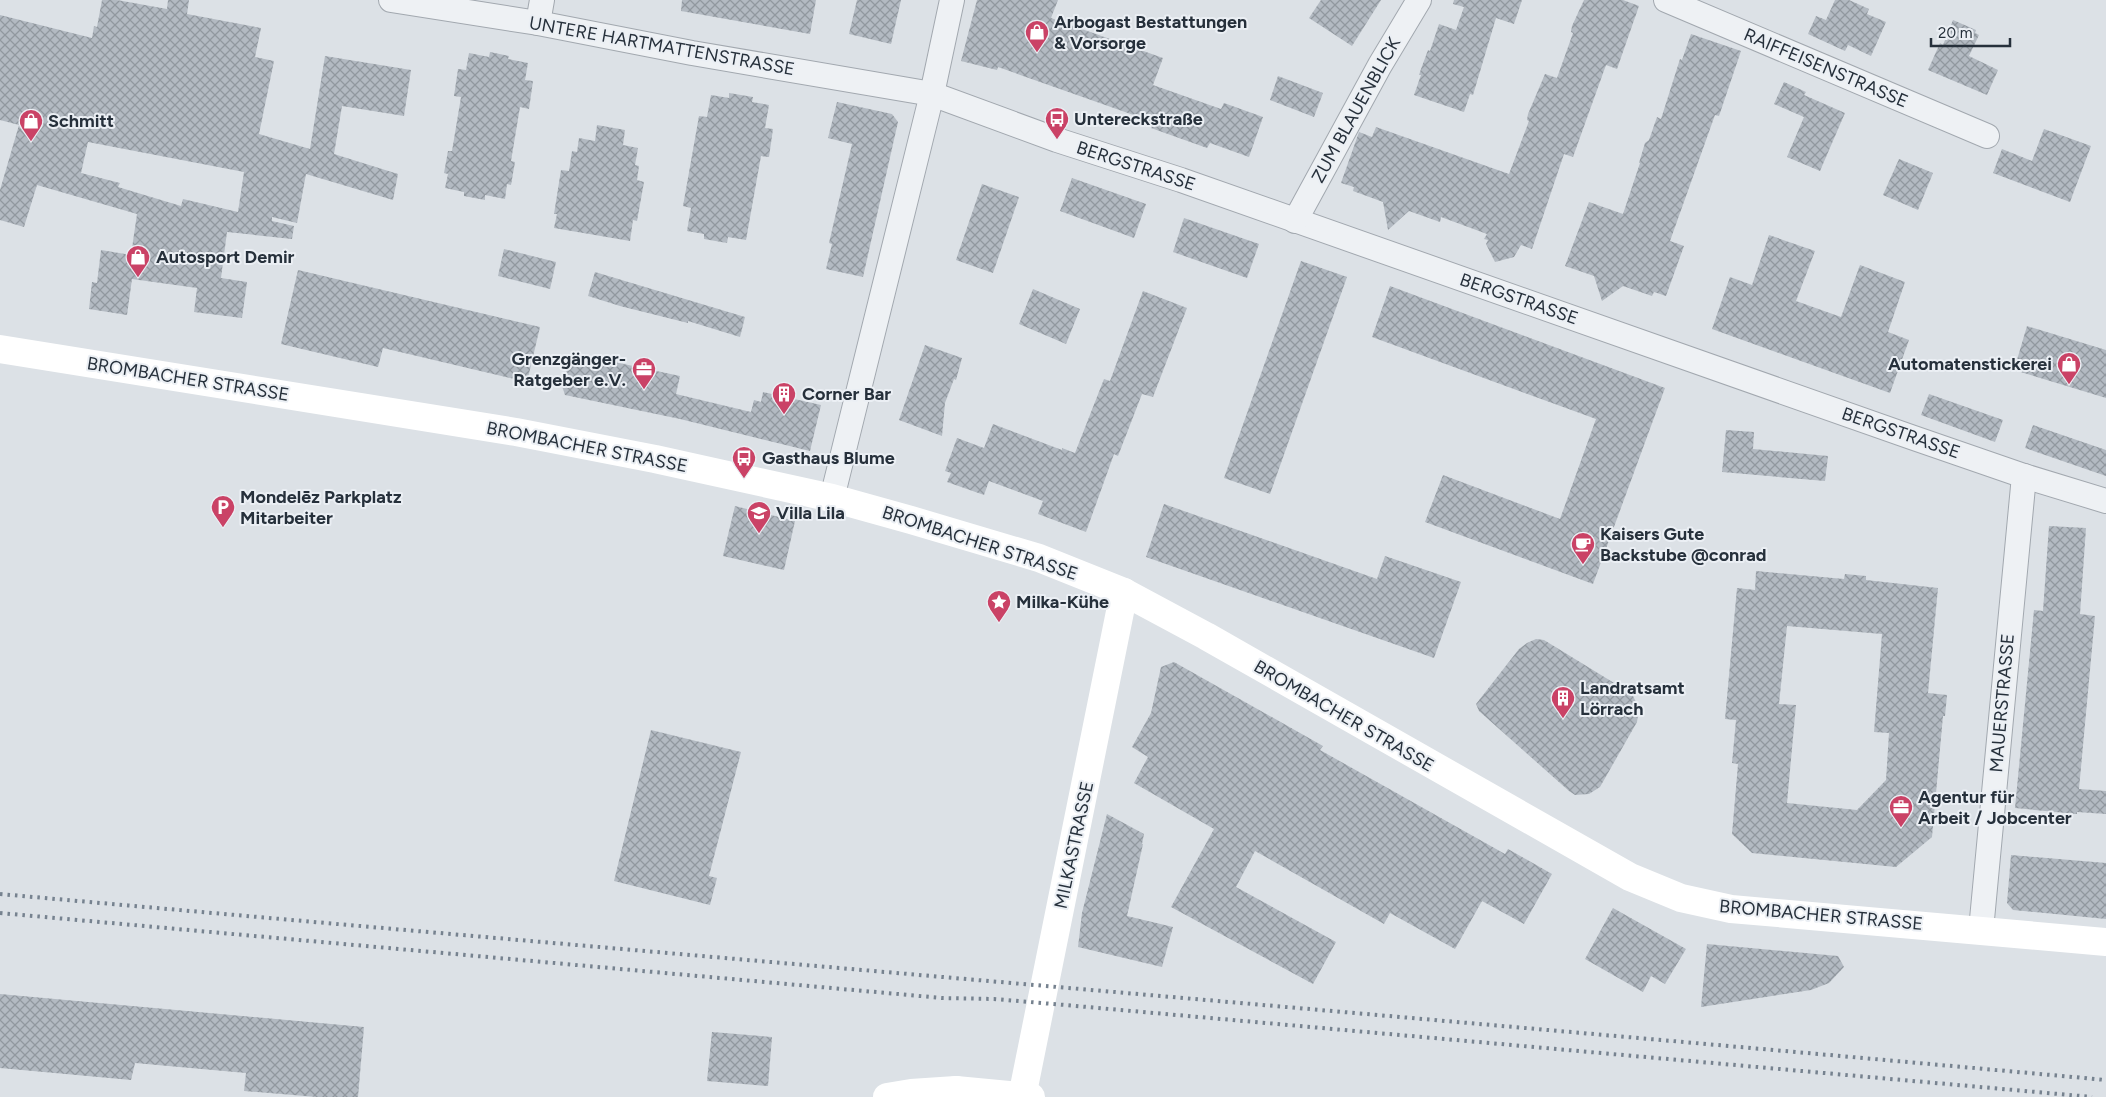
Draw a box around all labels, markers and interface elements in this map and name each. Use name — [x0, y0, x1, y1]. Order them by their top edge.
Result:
place label: Arbogast Bestattungen & Vorsorge — [1054, 11, 1247, 54]
street label: UNTERE HARTMATTENSTRASSE — [527, 12, 797, 80]
scale bar — [1931, 15, 2010, 47]
shop icon: Arbogast Bestattungen & Vorsorge — [1024, 19, 1050, 53]
street label: RAIFFEISENSTRASSE — [1741, 23, 1911, 113]
text: 20 m — [1938, 24, 1972, 42]
street label: ZUM BLAUENBLICK — [1307, 33, 1405, 187]
bus stop icon: Untereckstraße — [1044, 106, 1070, 140]
shop icon: Schmitt — [18, 108, 44, 142]
place label: Untereckstraße — [1074, 108, 1203, 130]
place label: Schmitt — [48, 110, 114, 132]
street label: BERGSTRASSE — [1074, 136, 1198, 196]
shop icon: Autosport Demir — [125, 244, 151, 278]
place label: Autosport Demir — [156, 246, 295, 268]
street label: BERGSTRASSE — [1457, 268, 1581, 330]
place label: Grenzgänger- Ratgeber e.V. — [512, 348, 626, 391]
shop icon: Automatenstickerei — [2056, 351, 2082, 385]
street label: BROMBACHER STRASSE — [85, 352, 291, 406]
place label: Automatenstickerei — [1888, 353, 2052, 375]
office icon: Grenzgänger- Ratgeber e.V. — [631, 356, 657, 390]
building icon: Corner Bar — [771, 381, 797, 415]
place label: Corner Bar — [802, 383, 891, 405]
street label: BERGSTRASSE — [1839, 402, 1963, 464]
street label: BROMBACHER STRASSE — [485, 417, 689, 477]
bus stop icon: Gasthaus Blume — [731, 445, 757, 479]
place label: Gasthaus Blume — [762, 447, 895, 469]
place label: Mondelēz Parkplatz Mitarbeiter — [240, 486, 402, 529]
parking icon: Mondelēz Parkplatz Mitarbeiter — [210, 494, 236, 528]
school or university icon: Villa Lila — [746, 500, 772, 534]
street label: BROMBACHER STRASSE — [879, 501, 1081, 585]
place label: Villa Lila — [776, 502, 845, 524]
place label: Kaisers Gute Backstube @conrad — [1600, 523, 1766, 566]
cafe icon: Kaisers Gute Backstube @conrad — [1570, 531, 1596, 565]
place icon: Milka-Kühe — [986, 589, 1012, 623]
place label: Milka-Kühe — [1016, 591, 1109, 613]
street label: MAUERSTRASSE — [1985, 633, 2019, 773]
street label: BROMBACHER STRASSE — [1250, 655, 1438, 777]
place label: Landratsamt Lörrach — [1580, 677, 1685, 720]
building icon: Landratsamt Lörrach — [1550, 685, 1576, 719]
street label: MILKASTRASSE — [1050, 779, 1098, 911]
place label: Agentur für Arbeit / Jobcenter — [1918, 786, 2072, 829]
office icon: Agentur für Arbeit / Jobcenter — [1888, 794, 1914, 828]
street label: BROMBACHER STRASSE — [1718, 895, 1924, 935]

